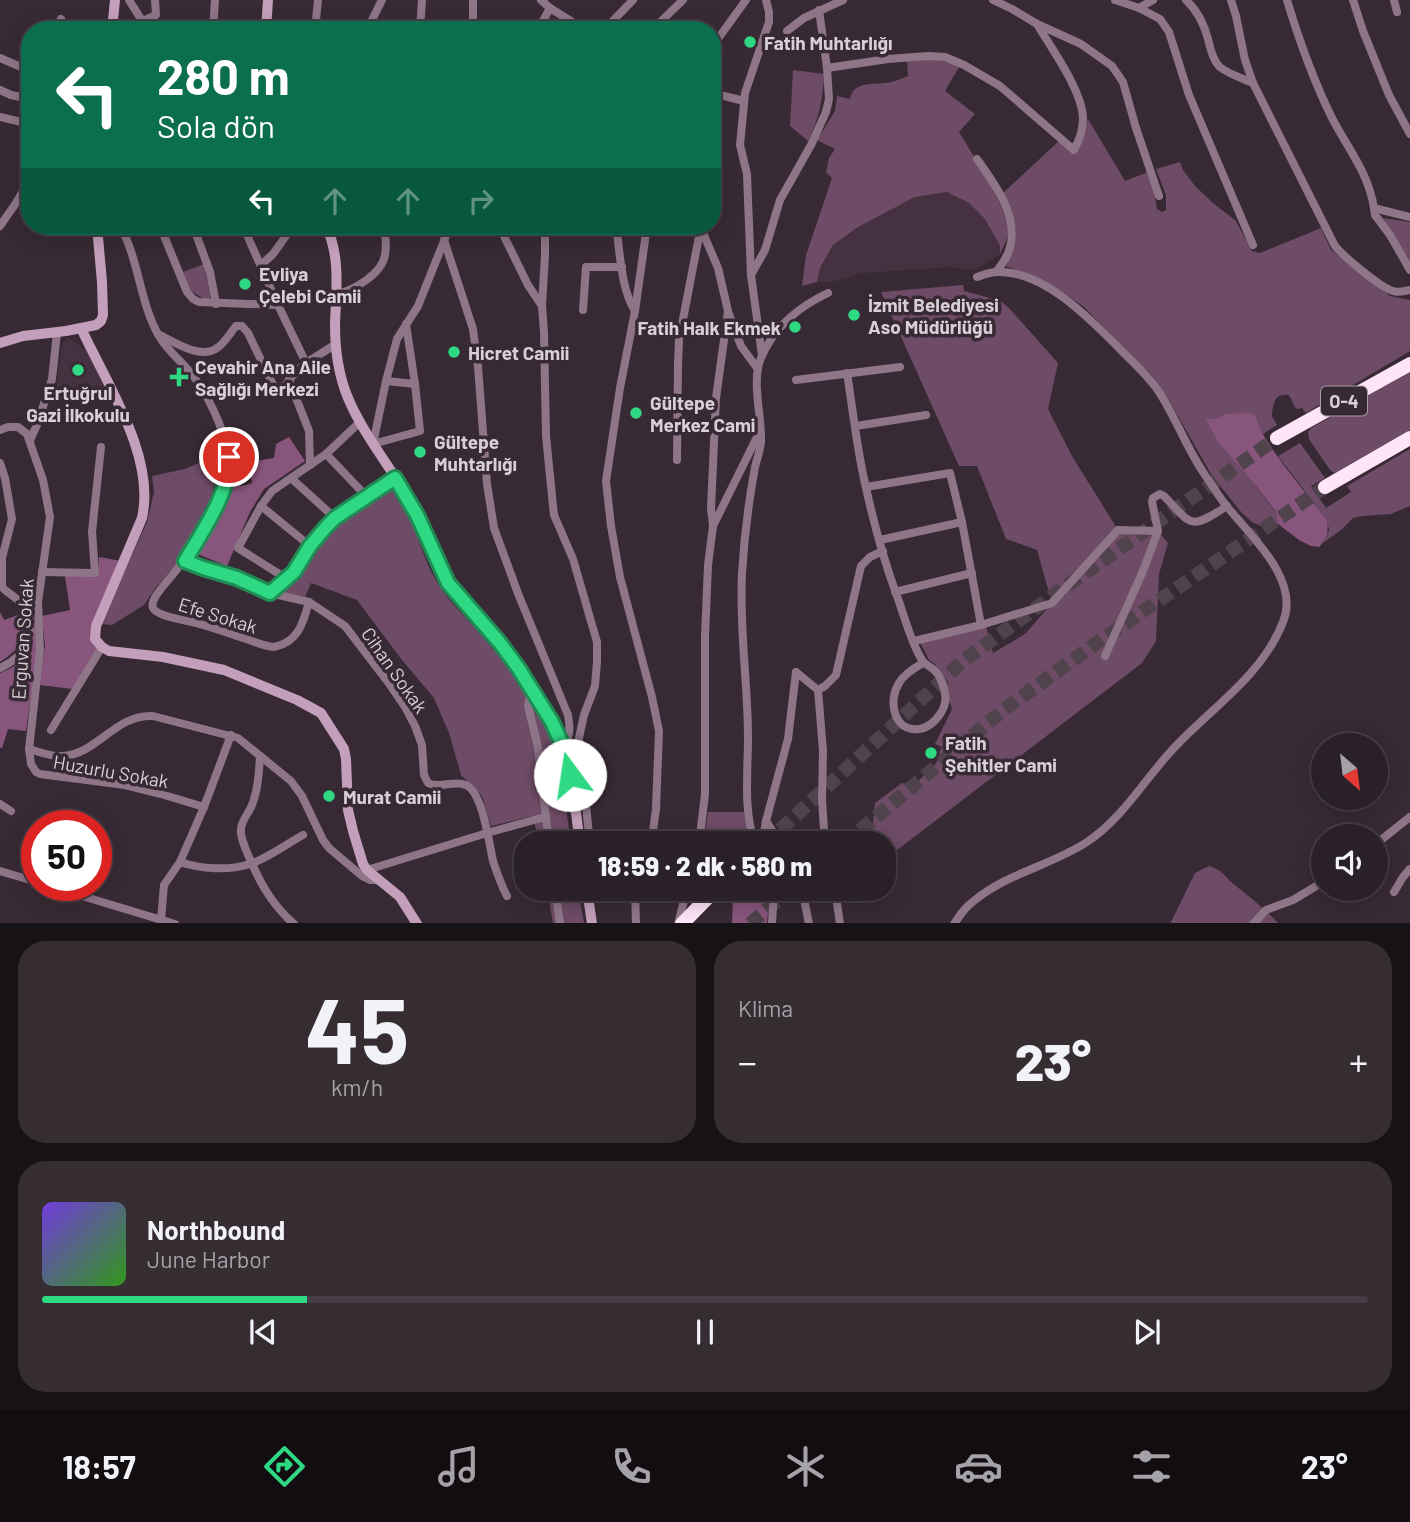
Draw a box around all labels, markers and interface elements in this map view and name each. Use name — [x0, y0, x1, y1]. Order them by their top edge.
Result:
place label: Fatih Muhtarlığı — [764, 31, 893, 54]
marker: Fatih Muhtarlığı — [742, 34, 758, 50]
text: 280 m — [157, 46, 290, 105]
icon: left — [42, 49, 133, 140]
text: Sola dön — [157, 106, 275, 144]
icon: left — [243, 182, 281, 220]
icon: ahead — [316, 182, 354, 220]
icon: ahead — [389, 182, 427, 220]
icon: right — [462, 182, 500, 220]
place label: Evliya Çelebi Camii — [259, 262, 361, 307]
marker: Evliya Çelebi Camii — [237, 276, 253, 292]
place label: İzmit Belediyesi Aso Müdürlüğü — [868, 293, 999, 338]
marker: İzmit Belediyesi Aso Müdürlüğü — [846, 307, 862, 323]
place label: Fatih Halk Ekmek — [637, 316, 781, 339]
marker: Fatih Halk Ekmek — [787, 319, 803, 335]
place label: Hicret Camii — [468, 341, 569, 364]
marker: Hicret Camii — [446, 344, 462, 360]
place label: Cevahir Ana Aile Sağlığı Merkezi — [195, 355, 331, 400]
marker: Ertuğrul Gazi İlkokulu — [70, 362, 86, 378]
marker: Cevahir Ana Aile Sağlığı Merkezi — [169, 367, 189, 387]
place label: Ertuğrul Gazi İlkokulu — [26, 381, 130, 426]
road number: O-4 — [1321, 386, 1367, 416]
place label: Gültepe Merkez Cami — [650, 391, 755, 436]
marker: Gültepe Merkez Cami — [628, 405, 644, 421]
pin — [199, 427, 259, 487]
place label: Gültepe Muhtarlığı — [434, 430, 517, 475]
icon: arrive — [210, 438, 248, 476]
marker: Gültepe Muhtarlığı — [412, 444, 428, 460]
street label: Erguvan Sokak — [6, 578, 38, 700]
street label: Efe Sokak — [176, 592, 260, 638]
street label: Cihan Sokak — [357, 623, 433, 717]
place label: Fatih Şehitler Cami — [945, 731, 1057, 776]
north arrow — [1311, 733, 1388, 810]
map controls — [1311, 733, 1388, 901]
position arrow — [533, 738, 607, 812]
marker: Fatih Şehitler Cami — [923, 745, 939, 761]
street label: Huzurlu Sokak — [52, 750, 170, 792]
place label: Murat Camii — [343, 785, 441, 808]
marker: Murat Camii — [321, 788, 337, 804]
speed limit sign: 50 — [21, 810, 112, 901]
button: sound — [1311, 824, 1388, 901]
text: 18:59 · 2 dk · 580 m — [598, 850, 812, 881]
text: 45 — [305, 973, 409, 1082]
text: Klima — [738, 994, 793, 1022]
text: 23° — [1015, 1029, 1091, 1091]
text: − — [738, 1038, 757, 1084]
text: + — [1349, 1038, 1368, 1084]
text: km/h — [331, 1073, 383, 1101]
text: Northbound — [147, 1214, 285, 1245]
text: June Harbor — [147, 1245, 270, 1273]
icon: previous — [244, 1313, 282, 1351]
icon: pause — [686, 1313, 724, 1351]
icon: next — [1128, 1313, 1166, 1351]
icon: directions — [260, 1442, 309, 1491]
icon: music — [434, 1442, 483, 1491]
icon: phone — [607, 1442, 656, 1491]
icon: climate — [781, 1442, 830, 1491]
icon: car — [954, 1442, 1003, 1491]
icon: filters — [1127, 1442, 1176, 1491]
text: 18:57 — [62, 1447, 136, 1485]
text: 23° — [1301, 1447, 1348, 1485]

